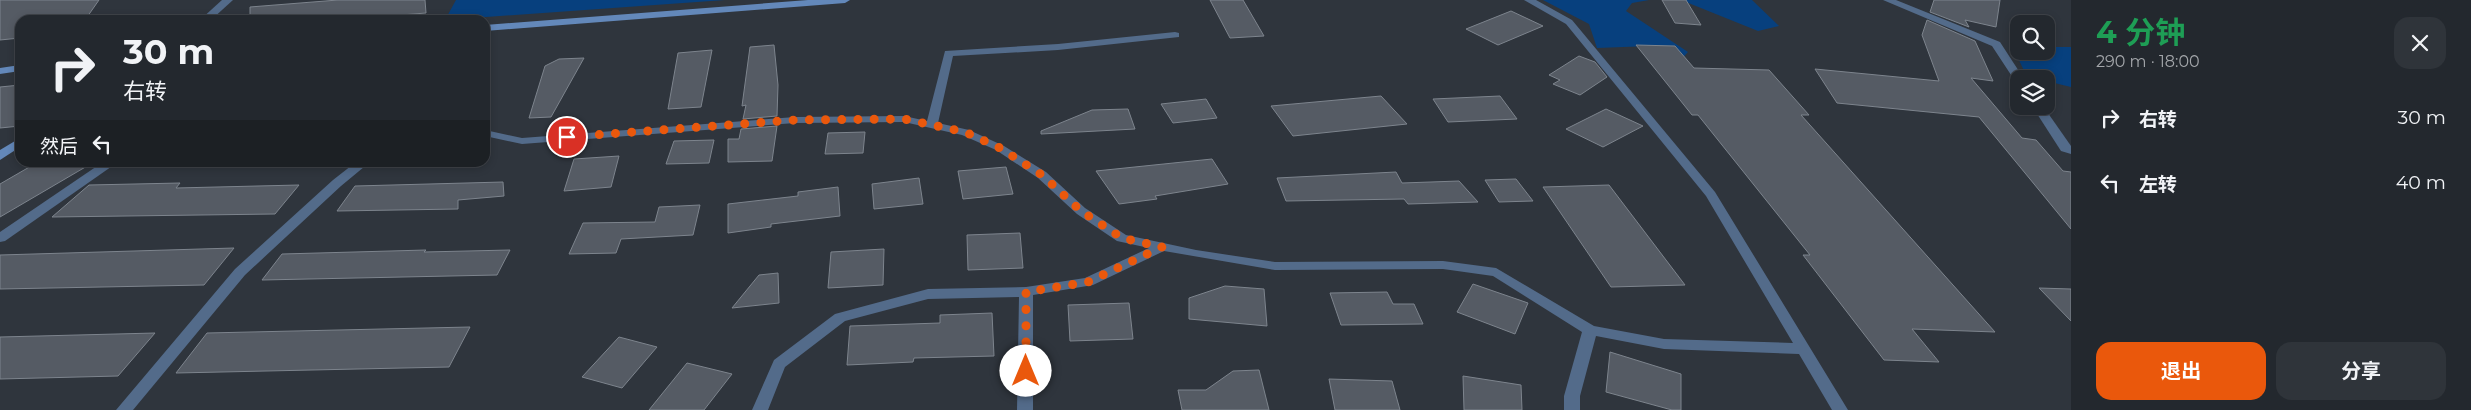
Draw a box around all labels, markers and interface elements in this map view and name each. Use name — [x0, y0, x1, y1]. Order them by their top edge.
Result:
text: 4 分钟 — [2096, 14, 2185, 51]
map controls — [2010, 15, 2055, 115]
button: search — [2010, 15, 2055, 60]
button: close — [2394, 17, 2446, 69]
text: 30 m — [123, 30, 214, 73]
icon: right — [40, 35, 105, 100]
text: 290 m · 18:00 — [2096, 52, 2200, 71]
button: layers — [2010, 70, 2055, 115]
text: 右转 — [123, 78, 167, 105]
icon: right — [2096, 104, 2124, 132]
text: 30 m — [2398, 106, 2446, 129]
text: 右转 — [2139, 108, 2177, 131]
pin — [546, 116, 588, 158]
icon: arrive — [553, 123, 581, 151]
icon: left — [88, 130, 116, 158]
text: 然后 — [40, 135, 78, 158]
icon: left — [2096, 169, 2124, 197]
text: 40 m — [2396, 171, 2446, 194]
text: 左转 — [2139, 173, 2177, 196]
button: 退出 — [2096, 342, 2266, 400]
button: 分享 — [2276, 342, 2446, 400]
position arrow — [999, 344, 1051, 396]

